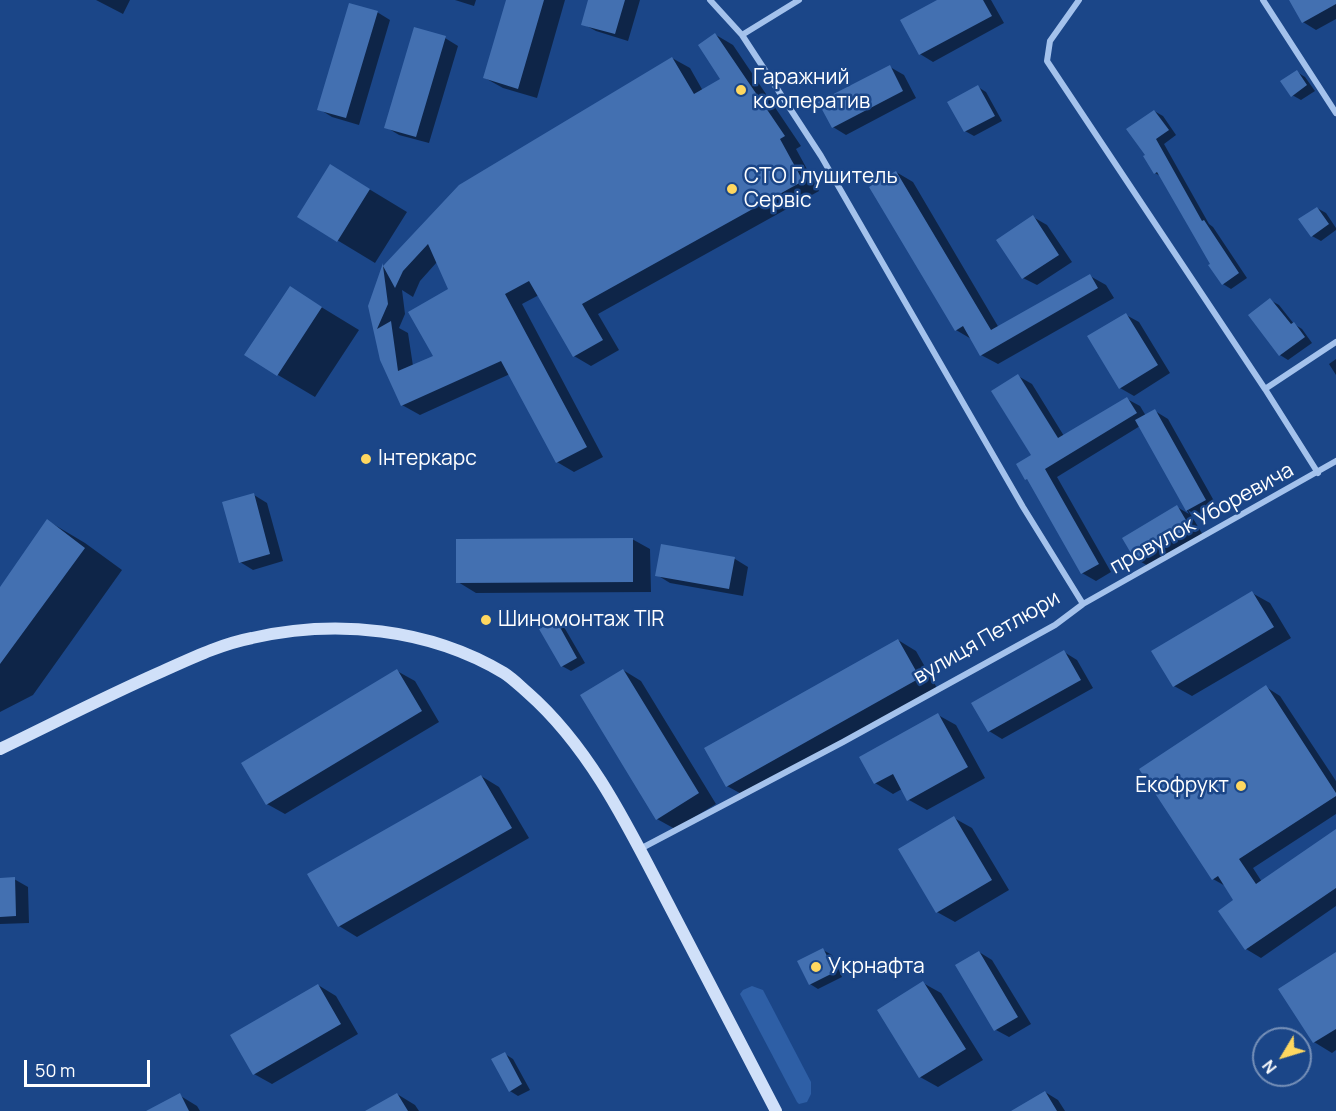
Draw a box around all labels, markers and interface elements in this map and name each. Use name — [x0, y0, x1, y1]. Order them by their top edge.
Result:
place label: Гаражний кооператив — [753, 65, 870, 115]
marker: Гаражний кооператив — [734, 83, 748, 97]
place label: СТО Глушитель Сервіс — [744, 164, 898, 214]
marker: СТО Глушитель Сервіс — [725, 182, 739, 196]
place label: Інтеркарс — [378, 446, 477, 472]
marker: Інтеркарс — [359, 452, 373, 466]
street label: провулок Уборевича — [1106, 458, 1298, 580]
street label: вулиця Петлюри — [909, 586, 1065, 690]
place label: Шиномонтаж TIR — [498, 607, 665, 633]
marker: Шиномонтаж TIR — [479, 613, 493, 627]
place label: Екофрукт — [1135, 773, 1229, 799]
marker: Екофрукт — [1234, 779, 1248, 793]
place label: Укрнафта — [828, 954, 925, 980]
marker: Укрнафта — [809, 960, 823, 974]
north arrow — [1252, 1027, 1312, 1087]
scale bar — [27, 1048, 153, 1086]
text: N — [1257, 1056, 1282, 1078]
text: 50 m — [35, 1058, 75, 1082]

